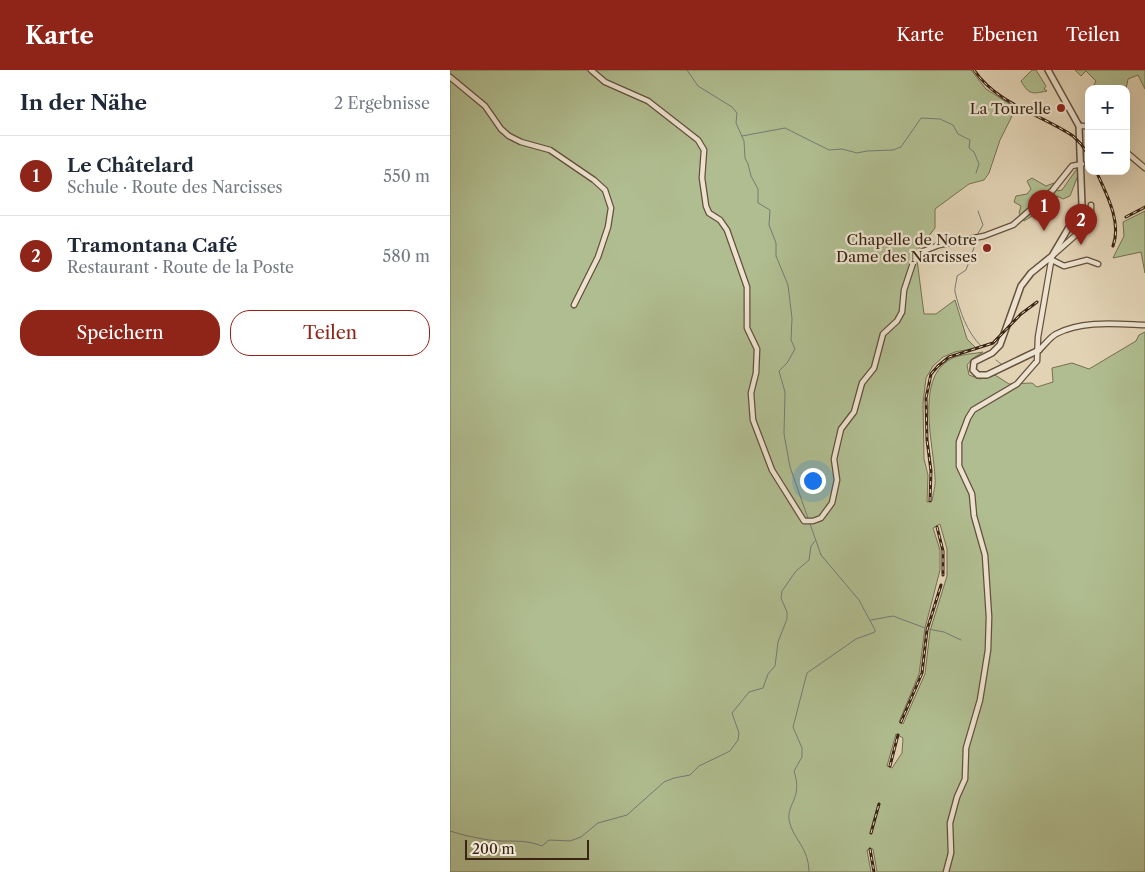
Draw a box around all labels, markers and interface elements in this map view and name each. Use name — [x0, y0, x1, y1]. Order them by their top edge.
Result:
text: Karte — [25, 21, 94, 50]
text: Karte — [896, 24, 944, 46]
text: Ebenen — [972, 24, 1038, 46]
text: Teilen — [1066, 24, 1120, 46]
map controls — [1085, 85, 1130, 175]
button: + — [1085, 85, 1130, 130]
text: In der Nähe — [20, 90, 147, 115]
text: 2 Ergebnisse — [334, 93, 430, 113]
place label: La Tourelle — [970, 99, 1051, 118]
marker: La Tourelle — [1055, 102, 1067, 114]
button: − — [1085, 130, 1130, 175]
text: Le Châtelard — [67, 154, 194, 177]
text: 1 — [32, 166, 40, 186]
text: 550 m — [383, 166, 430, 186]
text: Schule · Route des Narcisses — [67, 177, 283, 197]
pin: 1 — [1028, 190, 1060, 231]
pin: 2 — [1065, 204, 1097, 245]
place label: Chapelle de Notre Dame des Narcisses — [836, 230, 977, 266]
text: Tramontana Café — [67, 234, 237, 257]
marker: Chapelle de Notre Dame des Narcisses — [981, 242, 993, 254]
text: 2 — [31, 246, 41, 266]
text: 580 m — [383, 246, 430, 266]
text: Restaurant · Route de la Poste — [67, 257, 294, 277]
button: Speichern — [20, 310, 220, 356]
button: Teilen — [230, 310, 430, 356]
your location — [800, 468, 826, 494]
scale bar — [465, 837, 589, 860]
text: 200 m — [472, 840, 515, 858]

